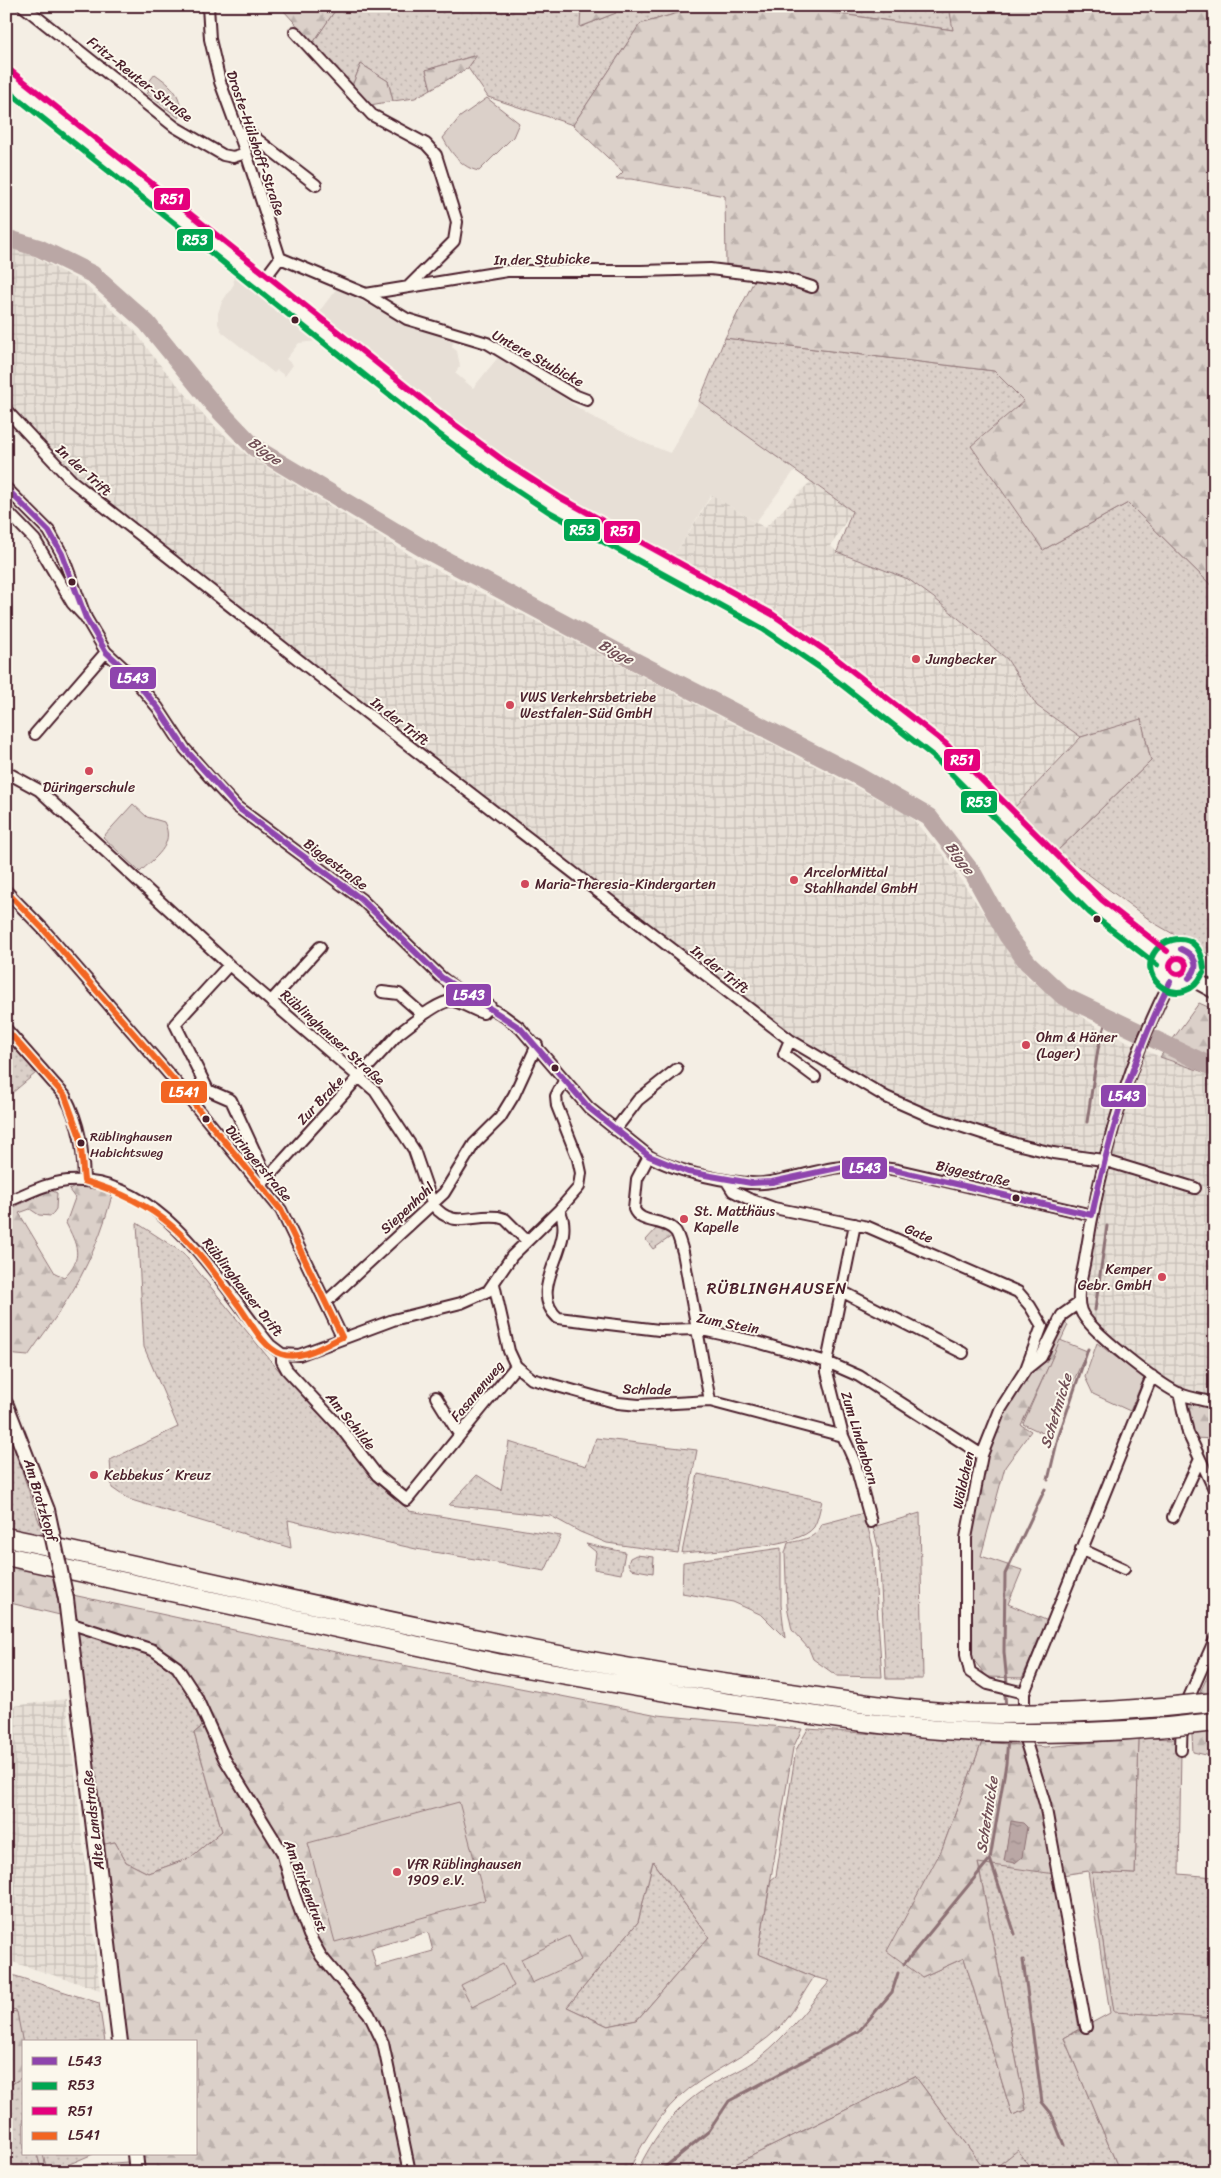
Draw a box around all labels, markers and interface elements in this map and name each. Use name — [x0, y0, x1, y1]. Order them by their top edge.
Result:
street label: Fritz-Reuter-Straße — [81, 30, 198, 129]
street label: Droste-Hülshoff-Straße — [219, 67, 292, 219]
line badge: R51 — [153, 187, 191, 211]
text: R51 — [159, 187, 184, 212]
line badge: R53 — [176, 228, 214, 252]
text: R53 — [182, 228, 208, 253]
street label: In der Stubicke — [493, 246, 590, 273]
unlabelled marker — [290, 315, 300, 325]
street label: Untere Stubicke — [487, 323, 588, 394]
water label: Bigge — [243, 430, 288, 473]
street label: In der Trift — [49, 437, 118, 503]
line badge: R53 — [563, 518, 601, 542]
text: R53 — [569, 518, 595, 543]
text: R51 — [609, 519, 634, 544]
line badge: R51 — [603, 520, 641, 544]
unlabelled marker — [67, 577, 77, 587]
water label: Bigge — [594, 632, 639, 673]
place label: Jungbecker — [925, 647, 998, 672]
marker: Jungbecker — [910, 653, 922, 665]
line badge: L543 — [109, 666, 157, 690]
text: L543 — [117, 666, 149, 691]
place label: VWS Verkehrsbetriebe Westfalen-Süd GmbH — [520, 685, 656, 726]
street label: In der Trift — [364, 690, 435, 752]
marker: VWS Verkehrsbetriebe Westfalen-Süd GmbH — [504, 699, 516, 711]
line badge: R51 — [943, 748, 981, 772]
text: R51 — [949, 748, 974, 773]
marker: Düringerschule — [83, 765, 95, 777]
place label: Düringerschule — [43, 775, 135, 800]
line badge: R53 — [960, 790, 998, 814]
text: R53 — [966, 790, 992, 815]
street label: Biggestraße — [298, 832, 373, 897]
water label: Bigge — [939, 836, 982, 881]
place label: ArcelorMittal Stahlhandel GmbH — [803, 860, 918, 901]
place label: Maria-Theresia-Kindergarten — [535, 872, 716, 897]
marker: ArcelorMittal Stahlhandel GmbH — [788, 874, 800, 886]
marker: Maria-Theresia-Kindergarten — [519, 878, 531, 890]
unlabelled marker — [1092, 914, 1102, 924]
street label: In der Trift — [684, 938, 755, 1000]
street label: Rüblinghauser Straße — [274, 983, 391, 1092]
line badge: L543 — [445, 983, 492, 1007]
text: L543 — [453, 983, 485, 1008]
place label: Ohm & Häner (Lager) — [1036, 1025, 1118, 1066]
marker: Ohm & Häner (Lager) — [1020, 1039, 1032, 1051]
unlabelled marker — [550, 1063, 560, 1073]
street label: Zur Brake — [291, 1070, 350, 1131]
line badge: L541 — [160, 1080, 208, 1104]
text: L541 — [169, 1080, 199, 1105]
line badge: L543 — [1100, 1084, 1147, 1108]
text: L543 — [1108, 1084, 1140, 1109]
unlabelled marker — [201, 1114, 211, 1124]
street label: Düringerstraße — [219, 1119, 299, 1208]
place label: Rüblinghausen Habichtsweg — [90, 1125, 172, 1164]
marker: Rüblinghausen Habichtsweg — [76, 1138, 86, 1148]
street label: Biggestraße — [933, 1153, 1012, 1194]
line badge: L543 — [841, 1156, 888, 1180]
text: L543 — [849, 1156, 881, 1181]
street label: Siepenhohl — [374, 1176, 441, 1240]
unlabelled marker — [1011, 1193, 1021, 1203]
place label: St. Matthäus Kapelle — [694, 1199, 775, 1240]
marker: St. Matthäus Kapelle — [678, 1213, 690, 1225]
street label: Gate — [901, 1216, 937, 1251]
street label: Rüblinghauser Drift — [196, 1232, 290, 1343]
place label: Kemper Gebr. GmbH — [1078, 1257, 1153, 1298]
marker: Kemper Gebr. GmbH — [1156, 1271, 1168, 1283]
district label: RÜBLINGHAUSEN — [707, 1274, 847, 1303]
street label: Zum Stein — [695, 1305, 762, 1342]
street label: Fasanenweg — [444, 1355, 511, 1428]
water label: Schetmicke — [1032, 1369, 1080, 1452]
street label: Schlade — [622, 1376, 672, 1403]
street label: Am Schilde — [319, 1386, 382, 1456]
street label: Zum Lindenborn — [833, 1388, 886, 1489]
street label: Wäldchen — [945, 1449, 982, 1511]
street label: Am Bratzkopf — [16, 1455, 66, 1546]
place label: Kebbekus´ Kreuz — [104, 1463, 211, 1488]
marker: Kebbekus´ Kreuz — [88, 1469, 100, 1481]
street label: Alte Landstraße — [75, 1769, 112, 1872]
water label: Schetmicke — [968, 1773, 1006, 1855]
street label: Am Birkendrust — [276, 1835, 335, 1936]
place label: VfR Rüblinghausen 1909 e.V. — [407, 1852, 522, 1893]
marker: VfR Rüblinghausen 1909 e.V. — [391, 1866, 403, 1878]
legend — [22, 2040, 198, 2156]
text: L543 — [68, 2048, 102, 2074]
text: R53 — [68, 2072, 95, 2098]
text: R51 — [68, 2098, 93, 2124]
text: L541 — [68, 2122, 100, 2148]

